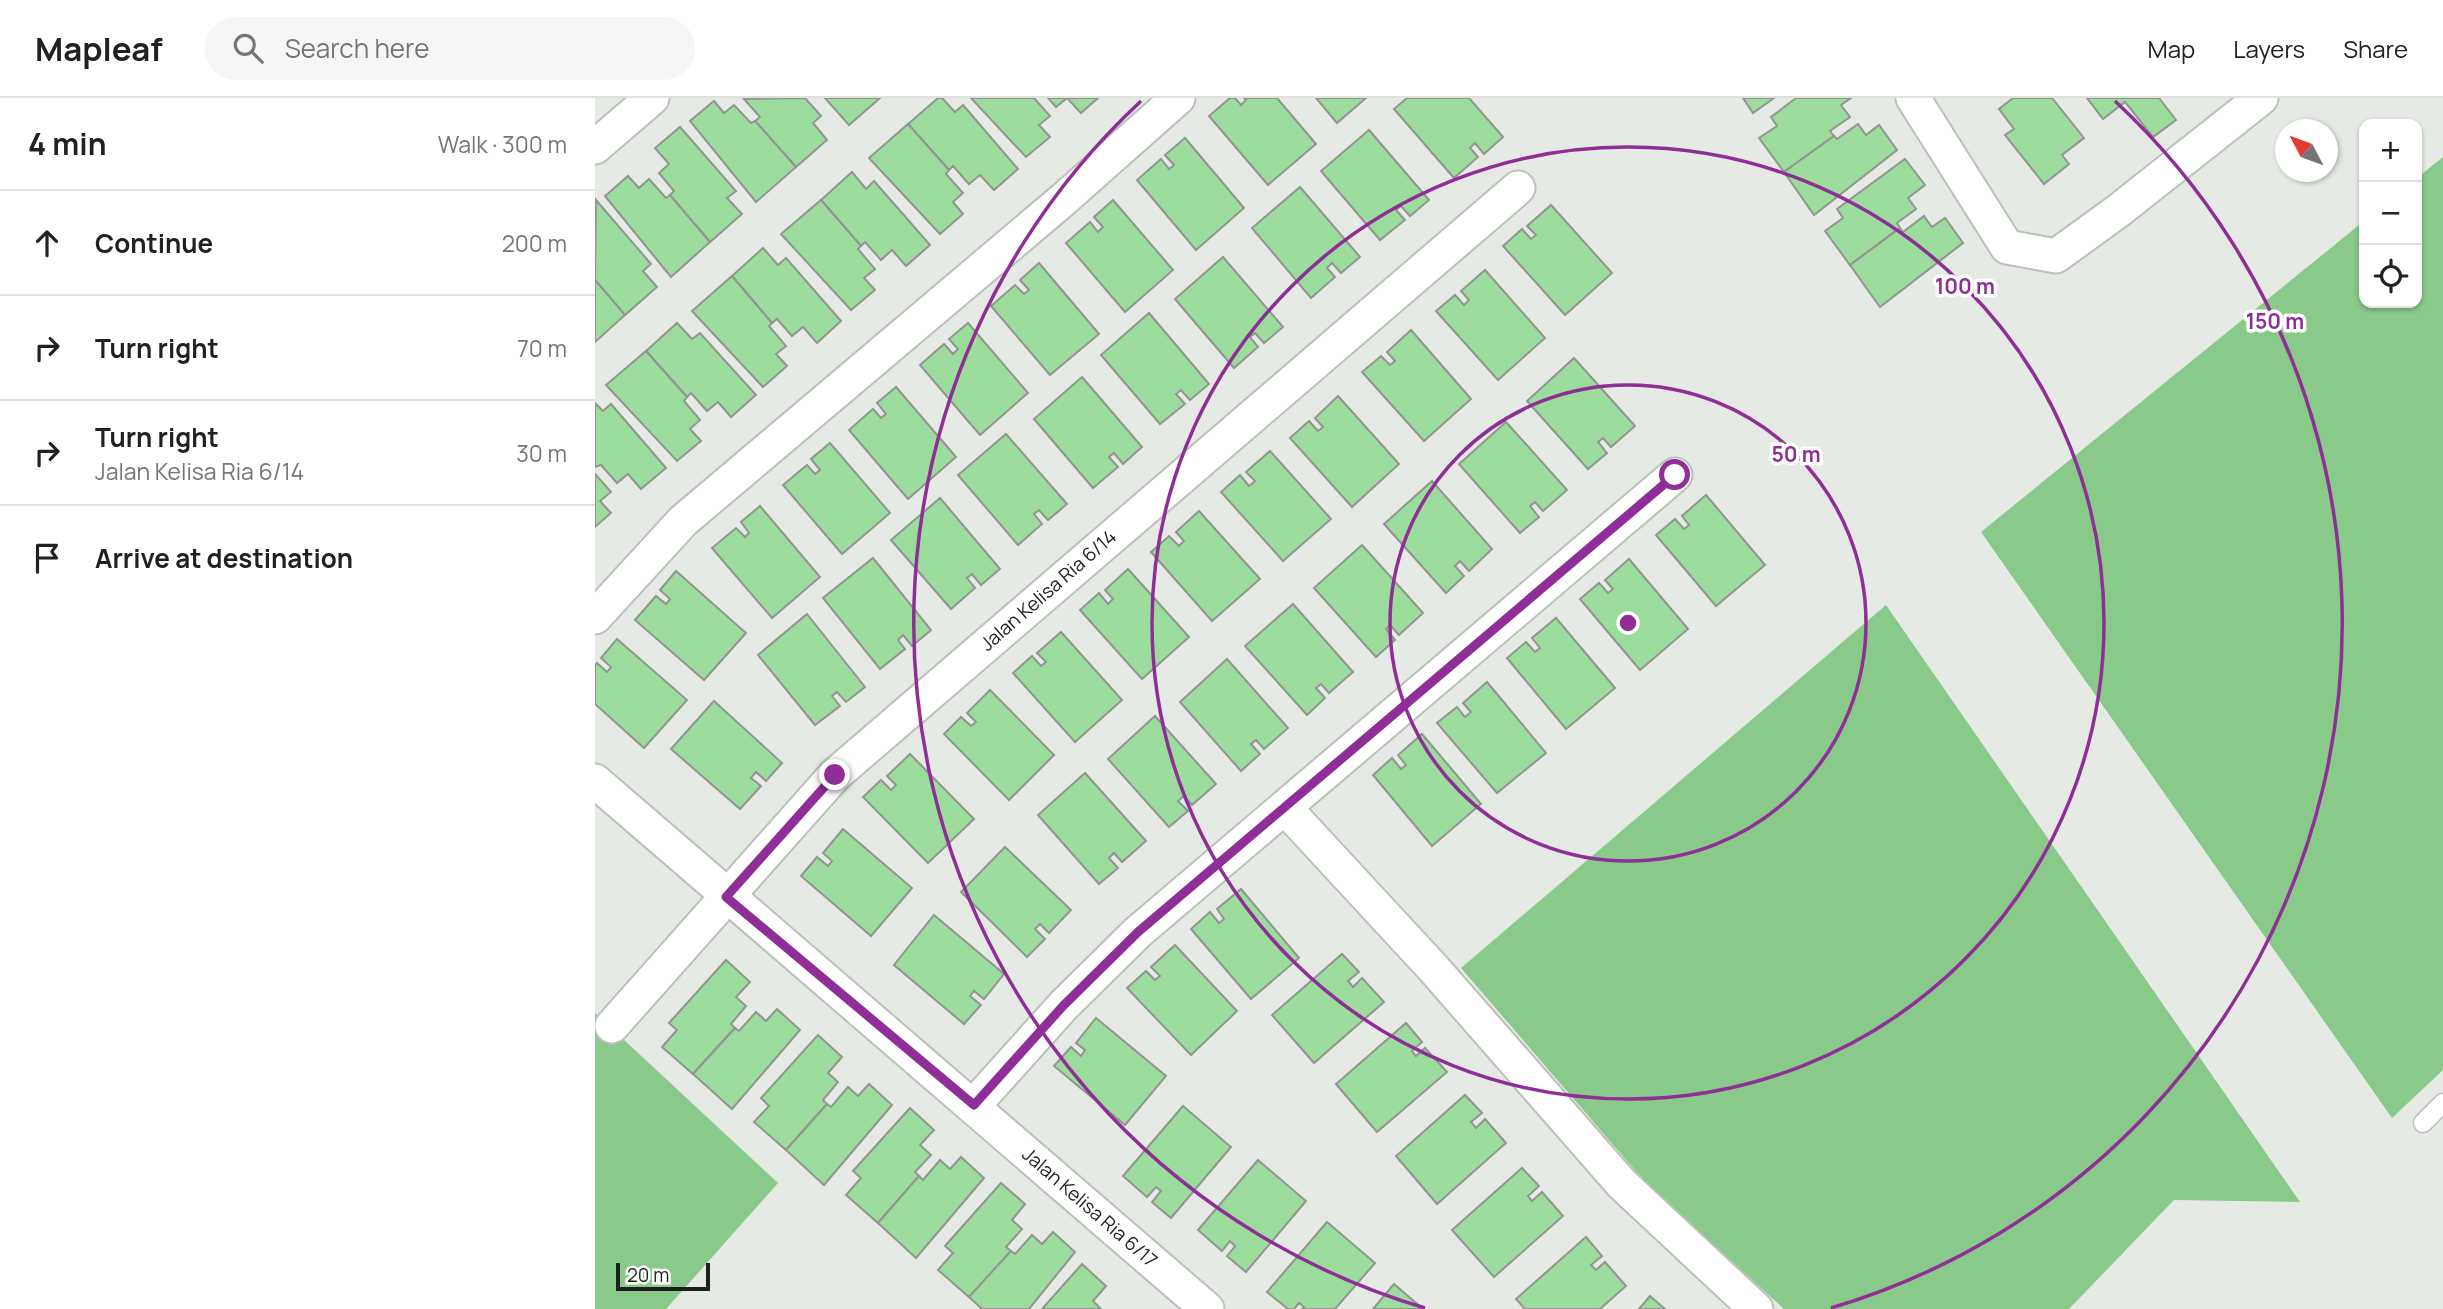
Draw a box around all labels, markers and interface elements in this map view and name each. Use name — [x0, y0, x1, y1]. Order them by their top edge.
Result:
search box — [205, 17, 695, 80]
text: Mapleaf — [35, 26, 163, 71]
icon: search — [229, 29, 267, 67]
text: Search here — [285, 30, 429, 66]
text: Map — [2148, 32, 2195, 65]
text: Layers — [2233, 32, 2305, 65]
text: Share — [2343, 32, 2408, 65]
north arrow — [2275, 119, 2338, 182]
map controls — [2359, 119, 2422, 308]
button: + — [2359, 119, 2422, 182]
text: 4 min — [28, 123, 106, 164]
text: Walk · 300 m — [438, 128, 567, 160]
button: − — [2359, 182, 2422, 245]
icon: ahead — [28, 224, 66, 262]
text: Continue — [95, 225, 213, 261]
text: 200 m — [502, 227, 567, 259]
button: locate — [2359, 245, 2422, 308]
text: 100 m — [1935, 272, 1995, 300]
text: 150 m — [2246, 307, 2304, 335]
icon: right — [28, 329, 66, 367]
text: Turn right — [95, 330, 219, 366]
text: 70 m — [517, 332, 567, 364]
text: Turn right — [95, 419, 219, 455]
icon: right — [28, 434, 66, 472]
text: 30 m — [516, 437, 567, 469]
text: 50 m — [1771, 440, 1821, 468]
text: Jalan Kelisa Ria 6/14 — [95, 455, 304, 487]
route start — [1659, 459, 1690, 490]
street label: Jalan Kelisa Ria 6/14 — [974, 524, 1122, 656]
icon: arrive — [28, 539, 66, 577]
text: Arrive at destination — [95, 540, 353, 576]
centre of rings — [1616, 611, 1640, 635]
route end — [819, 759, 850, 790]
street label: Jalan Kelisa Ria 6/17 — [1017, 1141, 1163, 1273]
scale bar — [616, 1260, 711, 1292]
text: 20 m — [627, 1262, 669, 1288]

